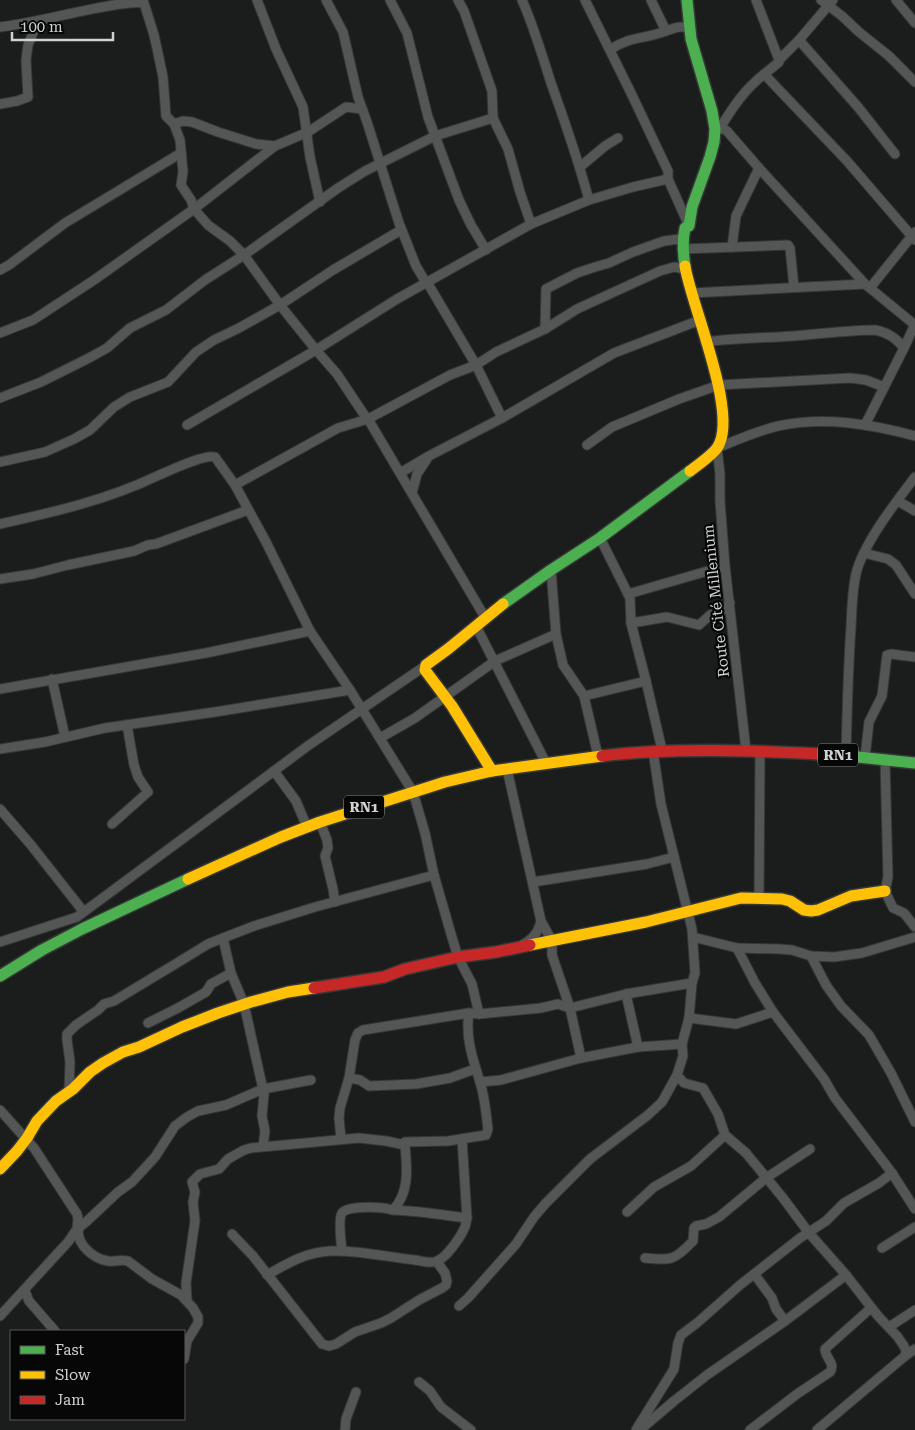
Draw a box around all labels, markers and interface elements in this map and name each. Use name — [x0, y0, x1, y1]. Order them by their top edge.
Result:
scale bar — [12, 10, 114, 42]
text: 100 m — [20, 18, 63, 36]
street label: Route Cité Millenium — [699, 523, 733, 678]
road number: RN1 — [818, 744, 858, 766]
road number: RN1 — [344, 796, 384, 819]
legend — [10, 1330, 185, 1420]
text: Fast — [55, 1341, 85, 1359]
text: Slow — [55, 1366, 91, 1384]
text: Jam — [55, 1391, 85, 1409]

